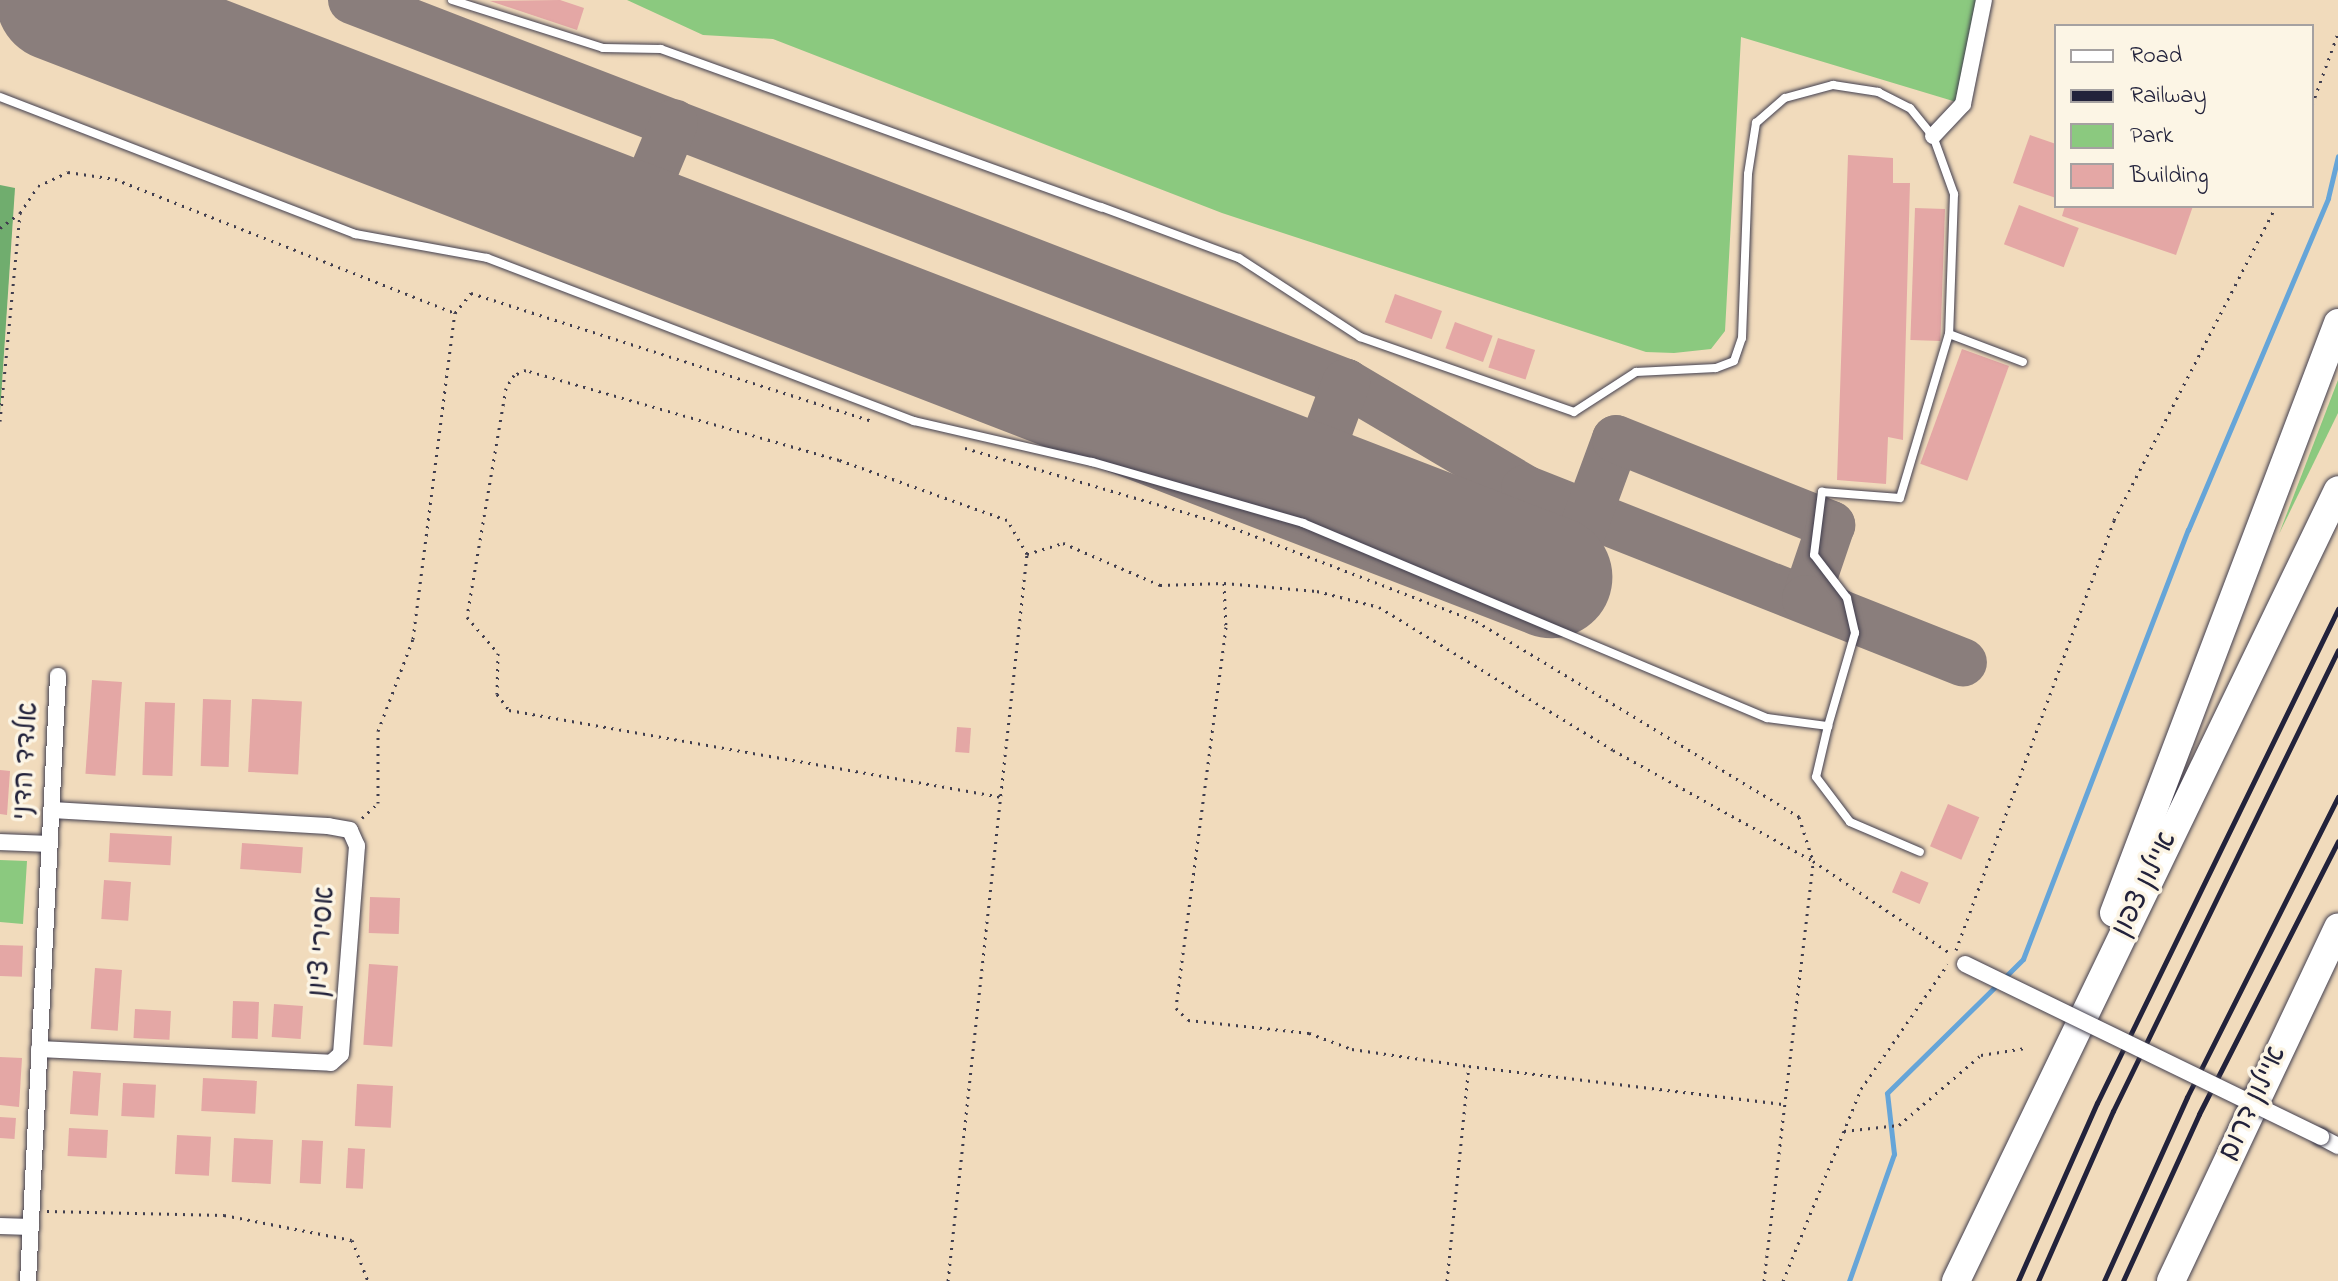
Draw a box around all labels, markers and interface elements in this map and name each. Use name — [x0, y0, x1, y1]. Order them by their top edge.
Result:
legend — [2054, 24, 2314, 208]
text: Road — [2130, 39, 2182, 74]
text: Railway — [2130, 79, 2207, 114]
text: Park — [2130, 119, 2173, 154]
text: Building — [2130, 159, 2209, 194]
street label: אלדד הדני — [7, 701, 47, 821]
street label: איילון צפון — [2106, 827, 2186, 943]
street label: אסירי ציון — [302, 885, 344, 999]
street label: איילון דרום — [2213, 1041, 2295, 1167]

